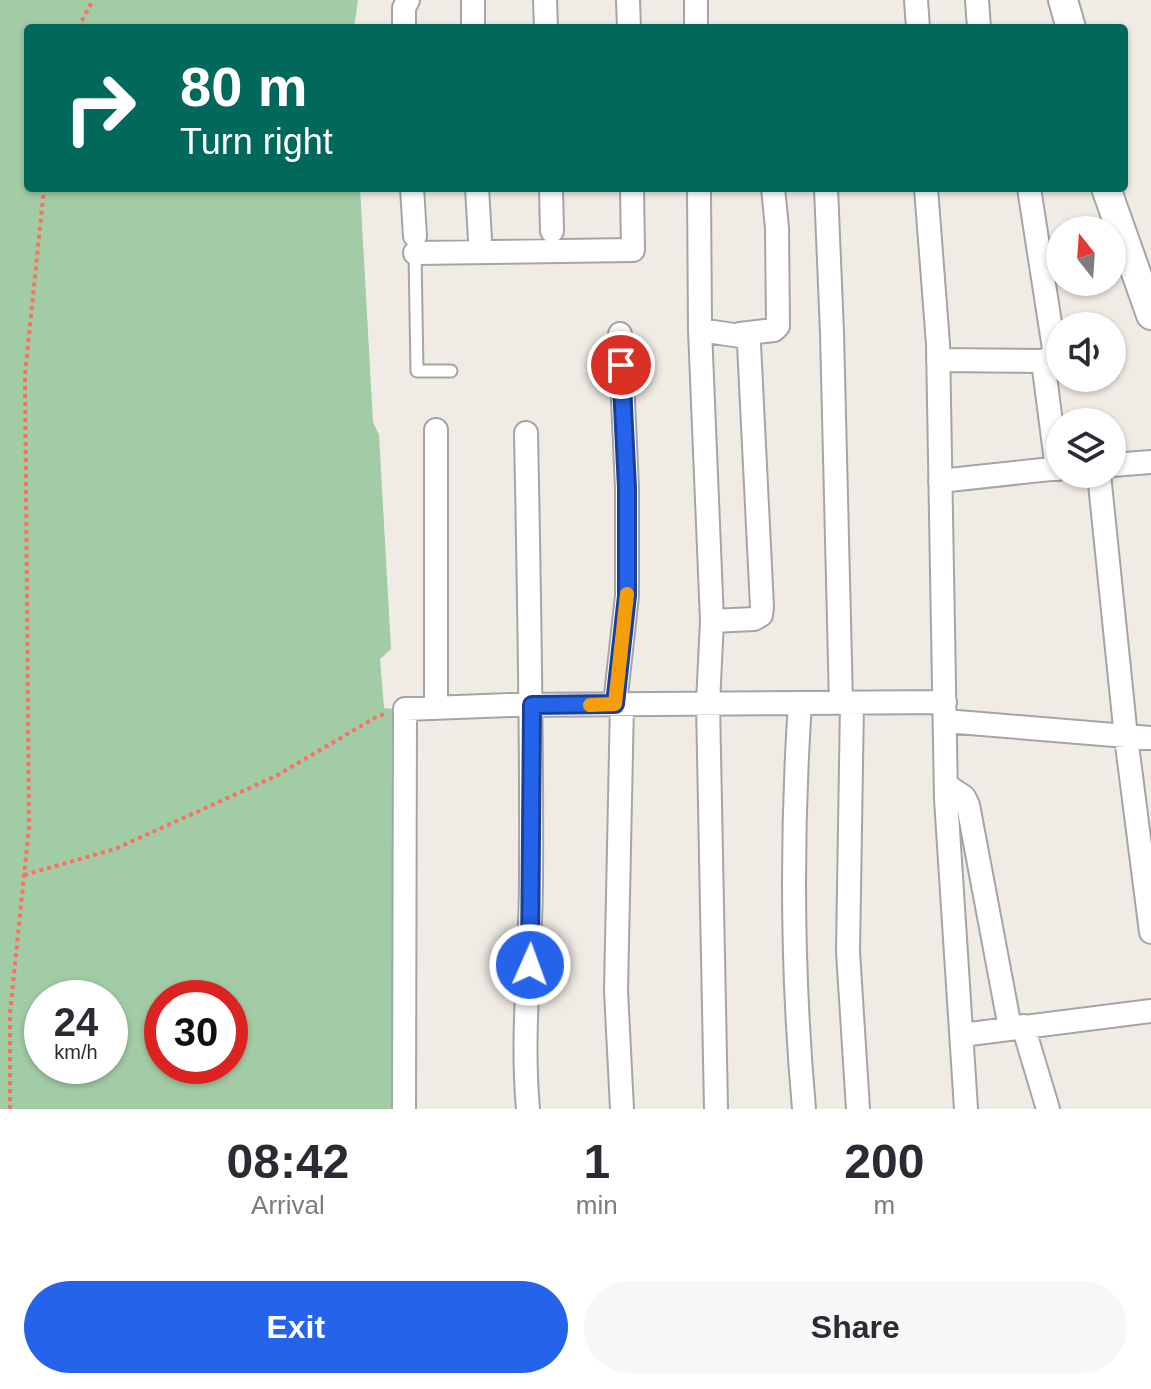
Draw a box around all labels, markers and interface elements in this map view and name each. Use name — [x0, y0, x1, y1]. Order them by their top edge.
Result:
text: 80 m — [180, 55, 308, 118]
icon: right — [48, 56, 152, 160]
text: Turn right — [180, 121, 333, 162]
north arrow — [1046, 216, 1126, 296]
map controls — [1046, 216, 1126, 488]
button: sound — [1046, 312, 1126, 392]
pin — [587, 331, 655, 399]
icon: arrive — [599, 343, 643, 387]
button: layers — [1046, 408, 1126, 488]
position arrow — [488, 923, 572, 1007]
speed limit sign: 30 — [144, 980, 248, 1084]
text: 24 — [54, 1000, 98, 1044]
text: km/h — [54, 1041, 98, 1063]
text: 08:42 — [227, 1135, 349, 1188]
text: 1 — [583, 1135, 610, 1188]
text: 200 — [844, 1135, 924, 1188]
text: Arrival — [251, 1190, 325, 1220]
text: min — [576, 1190, 618, 1220]
text: m — [874, 1190, 895, 1220]
button: Exit — [24, 1281, 568, 1373]
button: Share — [584, 1281, 1127, 1373]

